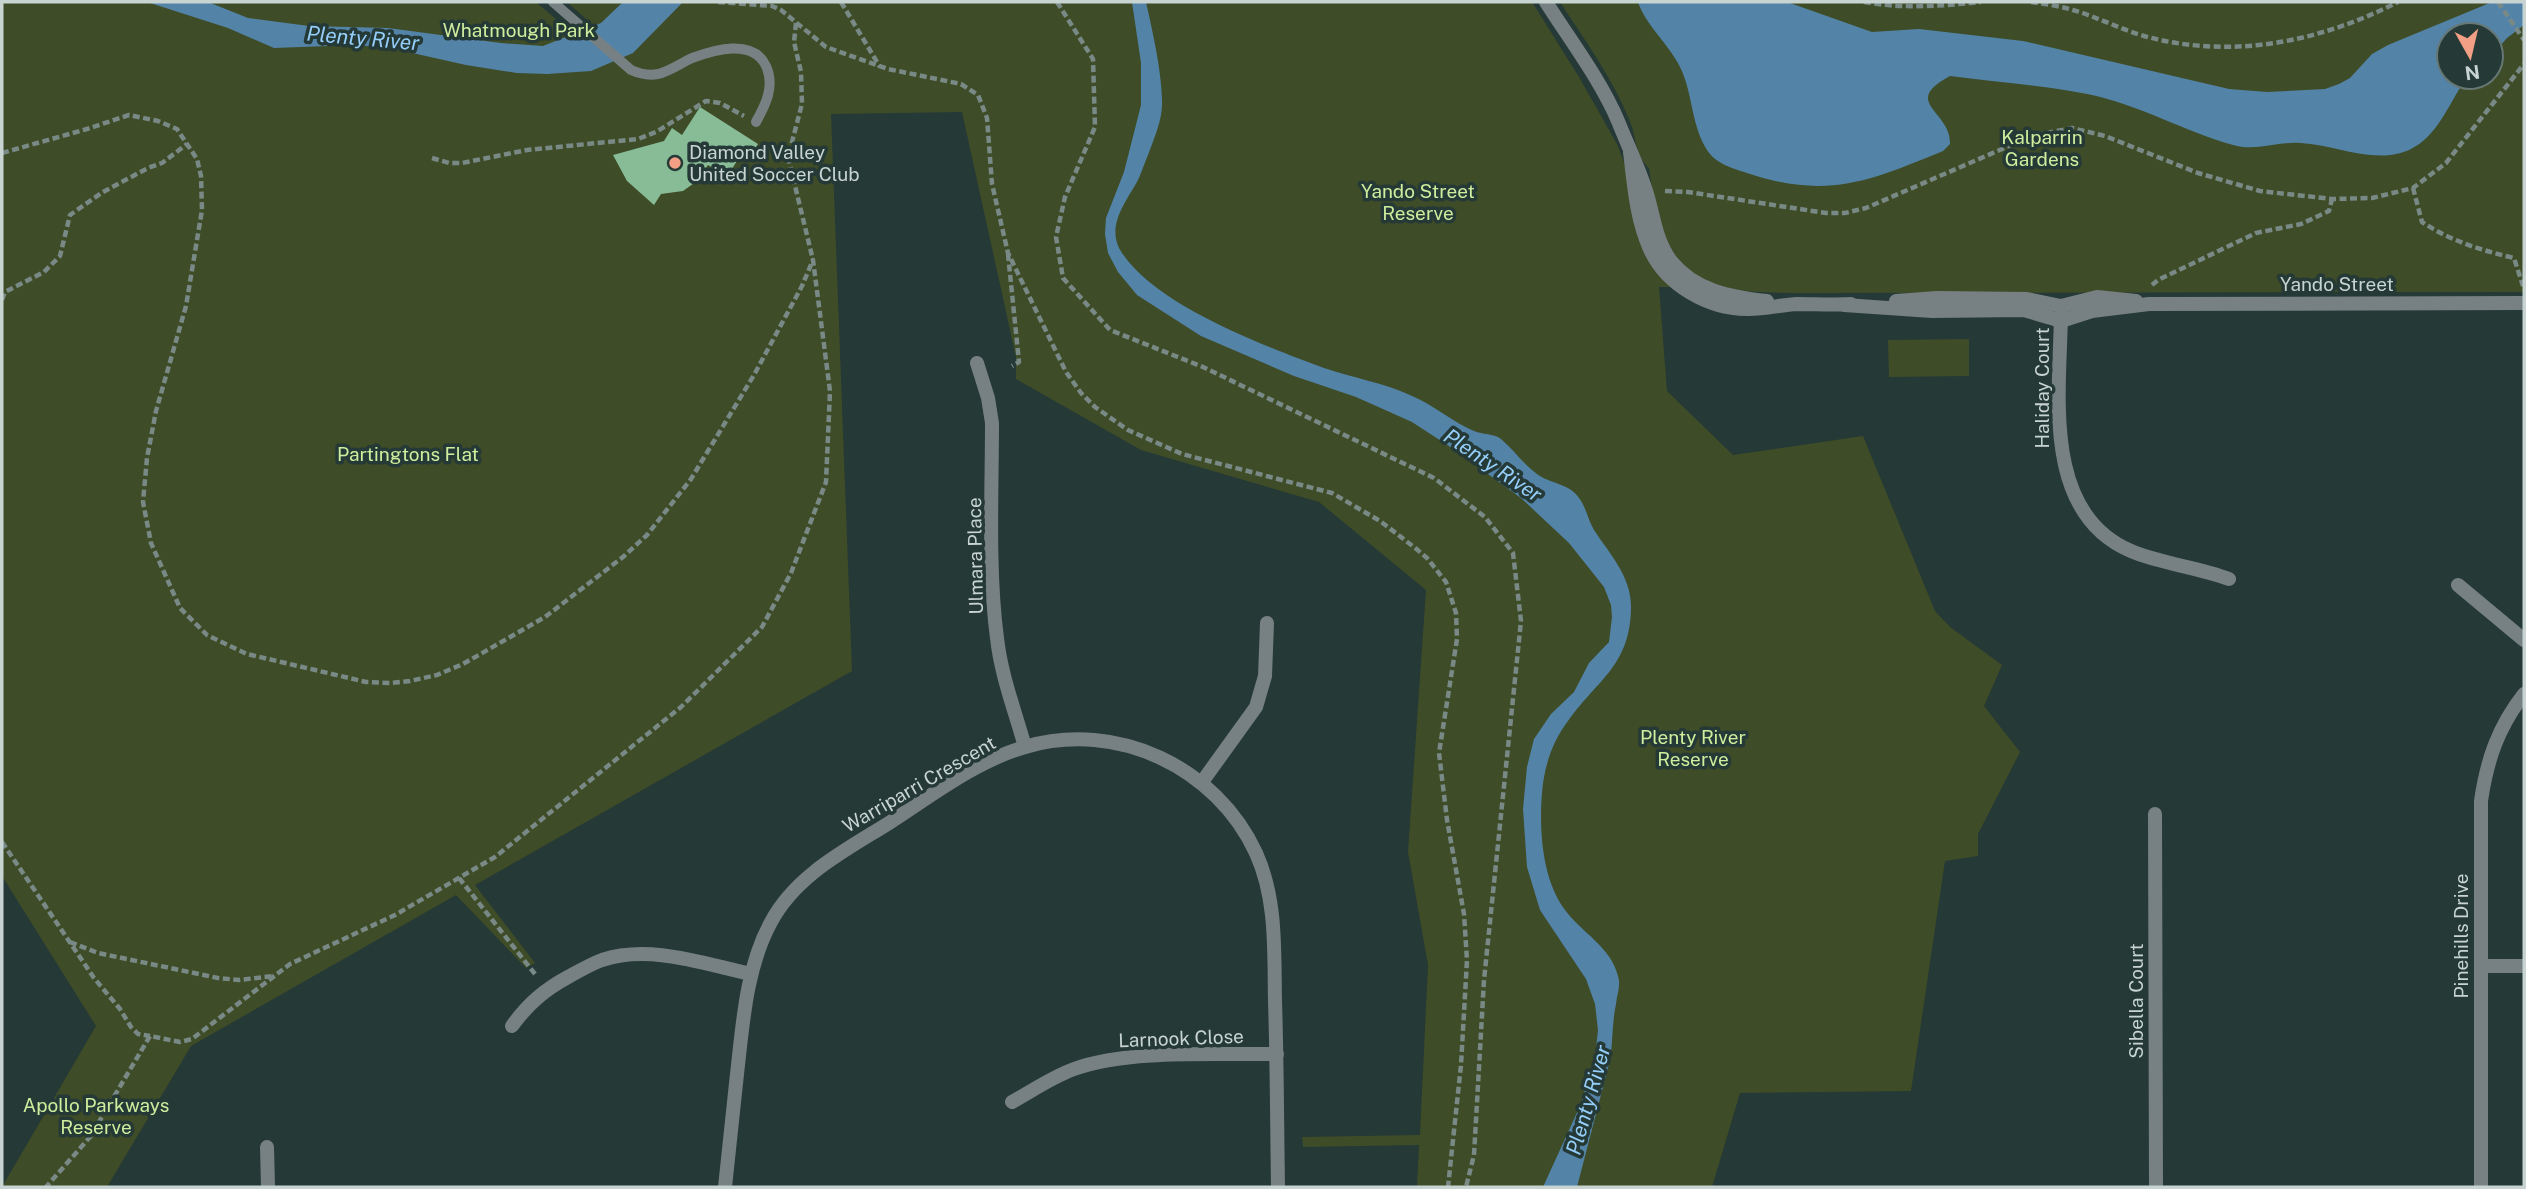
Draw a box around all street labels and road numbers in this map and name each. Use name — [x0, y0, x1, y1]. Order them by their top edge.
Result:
street label: Yando Street — [2280, 273, 2394, 295]
street label: Haliday Court — [2031, 327, 2053, 449]
street label: Ulmara Place — [963, 497, 987, 615]
street label: Warriparri Crescent — [839, 731, 999, 837]
street label: Pinehills Drive — [2450, 873, 2472, 999]
street label: Sibella Court — [2125, 943, 2147, 1059]
street label: Larnook Close — [1118, 1025, 1244, 1051]

